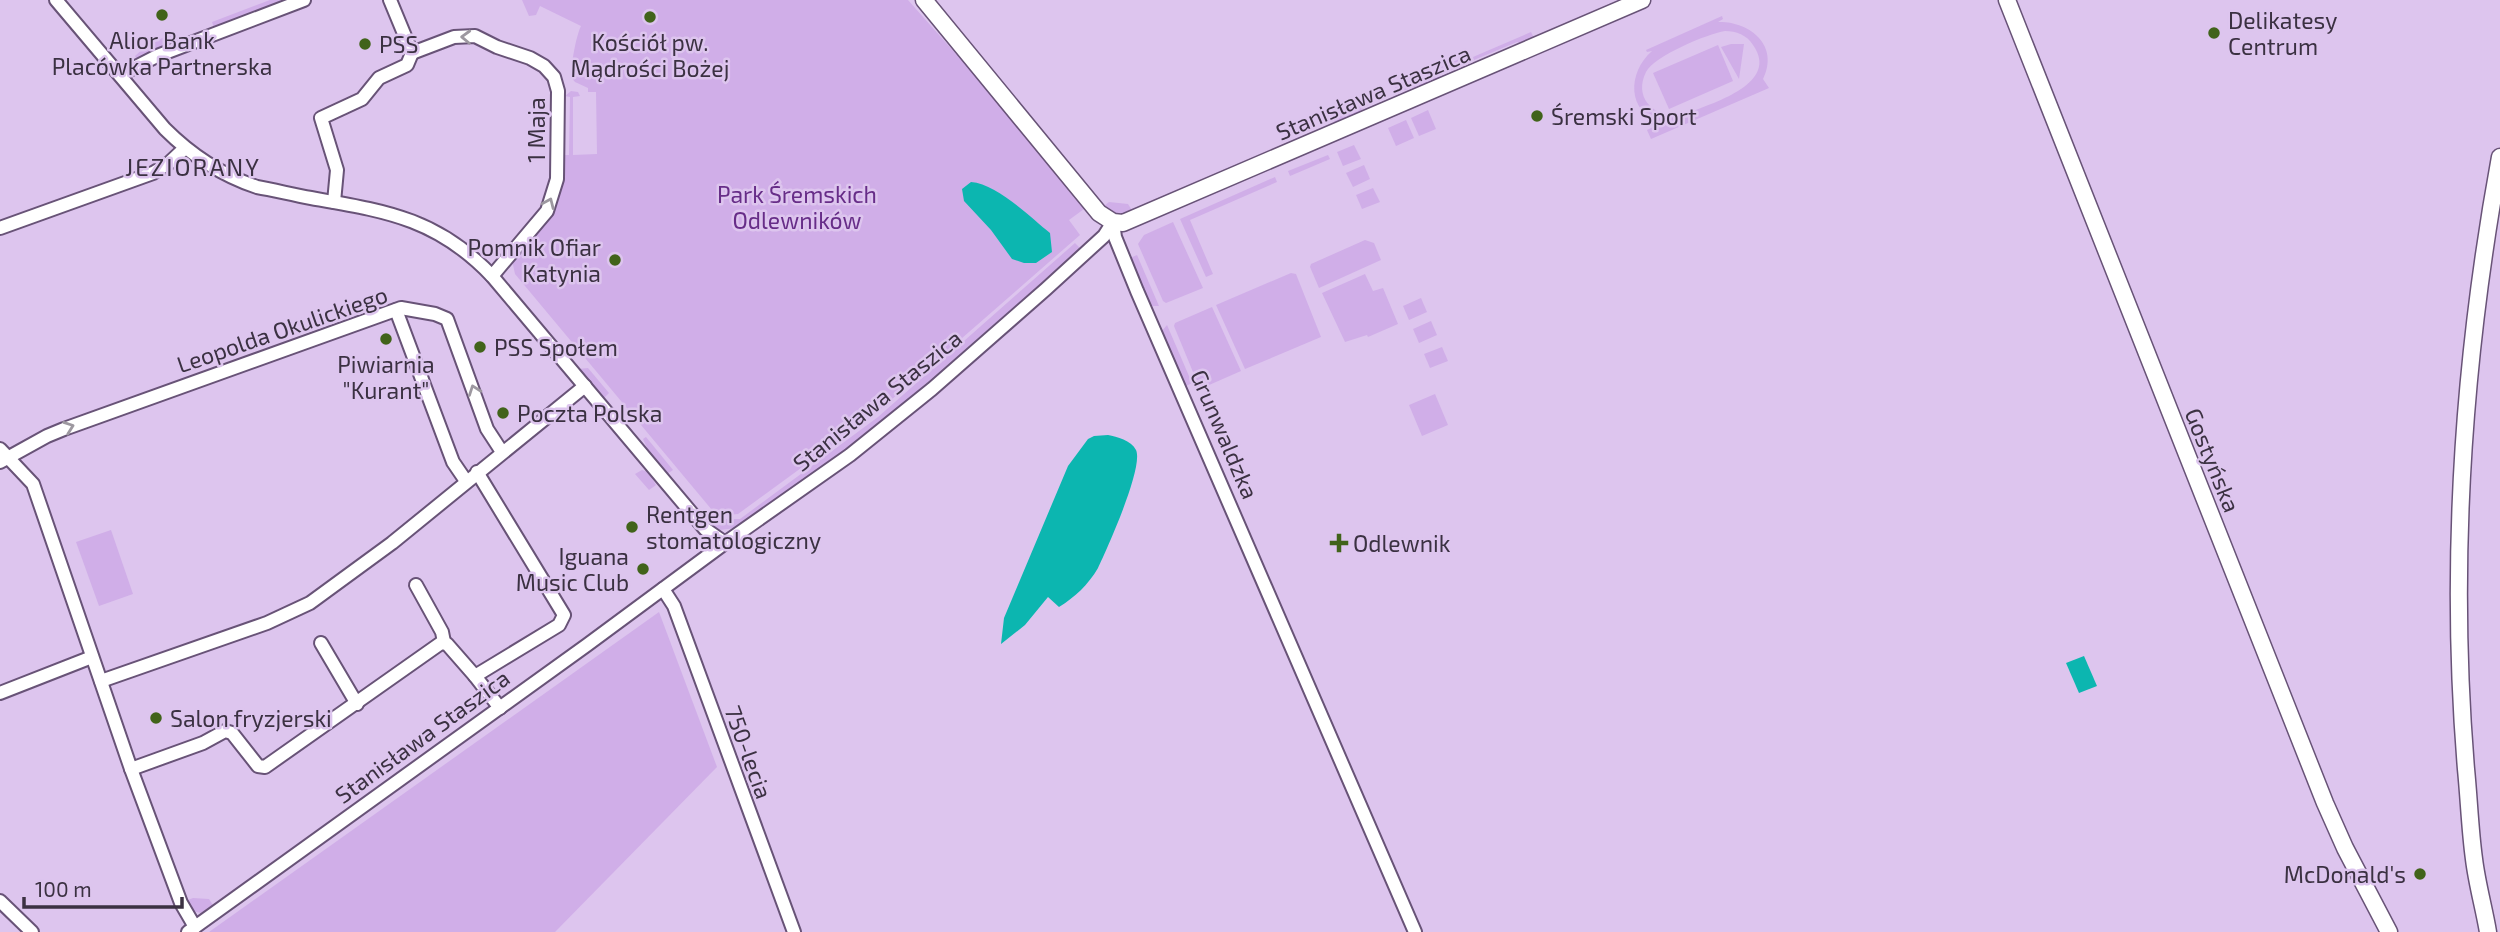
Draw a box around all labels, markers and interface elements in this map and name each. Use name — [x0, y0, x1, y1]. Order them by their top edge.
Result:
place label: Delikatesy Centrum — [2228, 6, 2337, 60]
marker: Alior Bank Placówka Partnerska — [154, 7, 170, 23]
marker: Kościół pw. Mądrości Bożej — [642, 9, 658, 25]
marker: Delikatesy Centrum — [2206, 25, 2222, 41]
place label: Alior Bank Placówka Partnerska — [52, 26, 272, 80]
place label: Kościół pw. Mądrości Bożej — [571, 28, 729, 82]
place label: PSS — [379, 30, 418, 58]
one-way arrow — [460, 30, 471, 45]
marker: PSS — [357, 36, 373, 52]
street label: Stanisława Staszica — [1271, 38, 1475, 146]
street label: 1 Maja — [522, 97, 550, 163]
place label: Śremski Sport — [1551, 102, 1697, 130]
marker: Śremski Sport — [1529, 108, 1545, 124]
district label: JEZIORANY — [125, 152, 261, 181]
park label: Park Śremskich Odlewników — [717, 180, 877, 234]
one-way arrow — [541, 198, 555, 210]
place label: Pomnik Ofiar Katynia — [468, 233, 601, 287]
marker: Pomnik Ofiar Katynia — [607, 252, 623, 268]
street label: Leopolda Okulickiego — [173, 280, 391, 378]
street label: Stanisława Staszica — [787, 323, 967, 477]
marker: Piwiarnia "Kurant" — [378, 331, 394, 347]
place label: PSS Społem — [494, 333, 618, 361]
marker: PSS Społem — [472, 339, 488, 355]
place label: Piwiarnia "Kurant" — [337, 350, 435, 404]
street label: Grunwaldzka — [1185, 365, 1265, 503]
one-way arrow — [468, 385, 482, 397]
place label: Poczta Polska — [517, 399, 662, 427]
street label: Gostyńska — [2180, 404, 2246, 516]
marker: Poczta Polska — [495, 405, 511, 421]
one-way arrow — [62, 422, 74, 436]
place label: Rentgen stomatologiczny — [646, 500, 821, 554]
marker: Rentgen stomatologiczny — [624, 519, 640, 535]
place label: Odlewnik — [1353, 529, 1451, 557]
marker: Odlewnik — [1331, 535, 1347, 551]
place label: Iguana Music Club — [516, 542, 629, 596]
marker: Iguana Music Club — [635, 561, 651, 577]
street label: Stanisława Staszica — [329, 663, 515, 809]
street label: 750-lecia — [719, 702, 779, 802]
place label: Salon fryzjerski — [170, 704, 332, 732]
marker: Salon fryzjerski — [148, 710, 164, 726]
place label: McDonald's — [2284, 860, 2406, 888]
scale bar — [24, 866, 182, 910]
marker: McDonald's — [2412, 866, 2428, 882]
text: 100 m — [35, 876, 92, 901]

